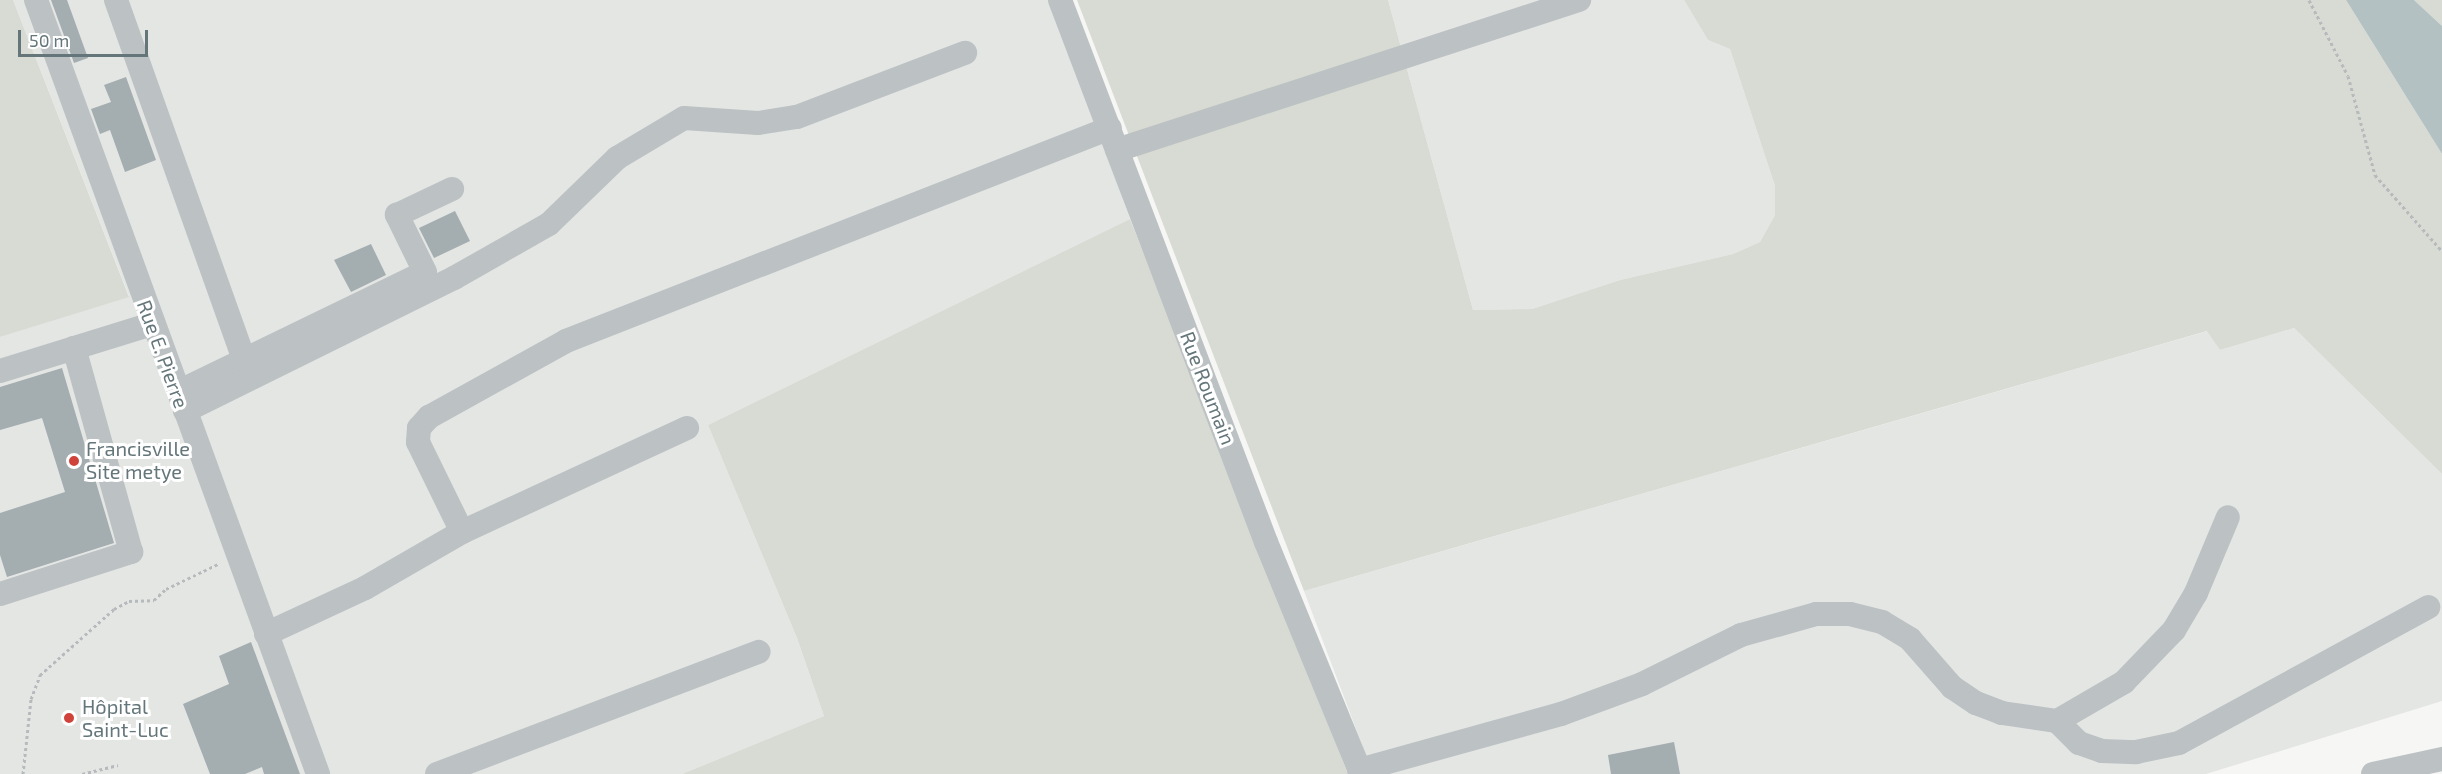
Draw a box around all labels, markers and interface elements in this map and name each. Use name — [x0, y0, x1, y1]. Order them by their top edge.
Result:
scale bar — [21, 18, 152, 56]
text: 50 m — [29, 29, 69, 51]
street label: Rue E. Pierre — [132, 297, 194, 411]
street label: Rue Roumain — [1175, 328, 1241, 448]
place label: Francisville Site metye — [86, 437, 190, 484]
marker: Francisville Site metye — [67, 454, 81, 468]
place label: Hôpital Saint-Luc — [82, 694, 169, 741]
marker: Hôpital Saint-Luc — [60, 709, 78, 727]

